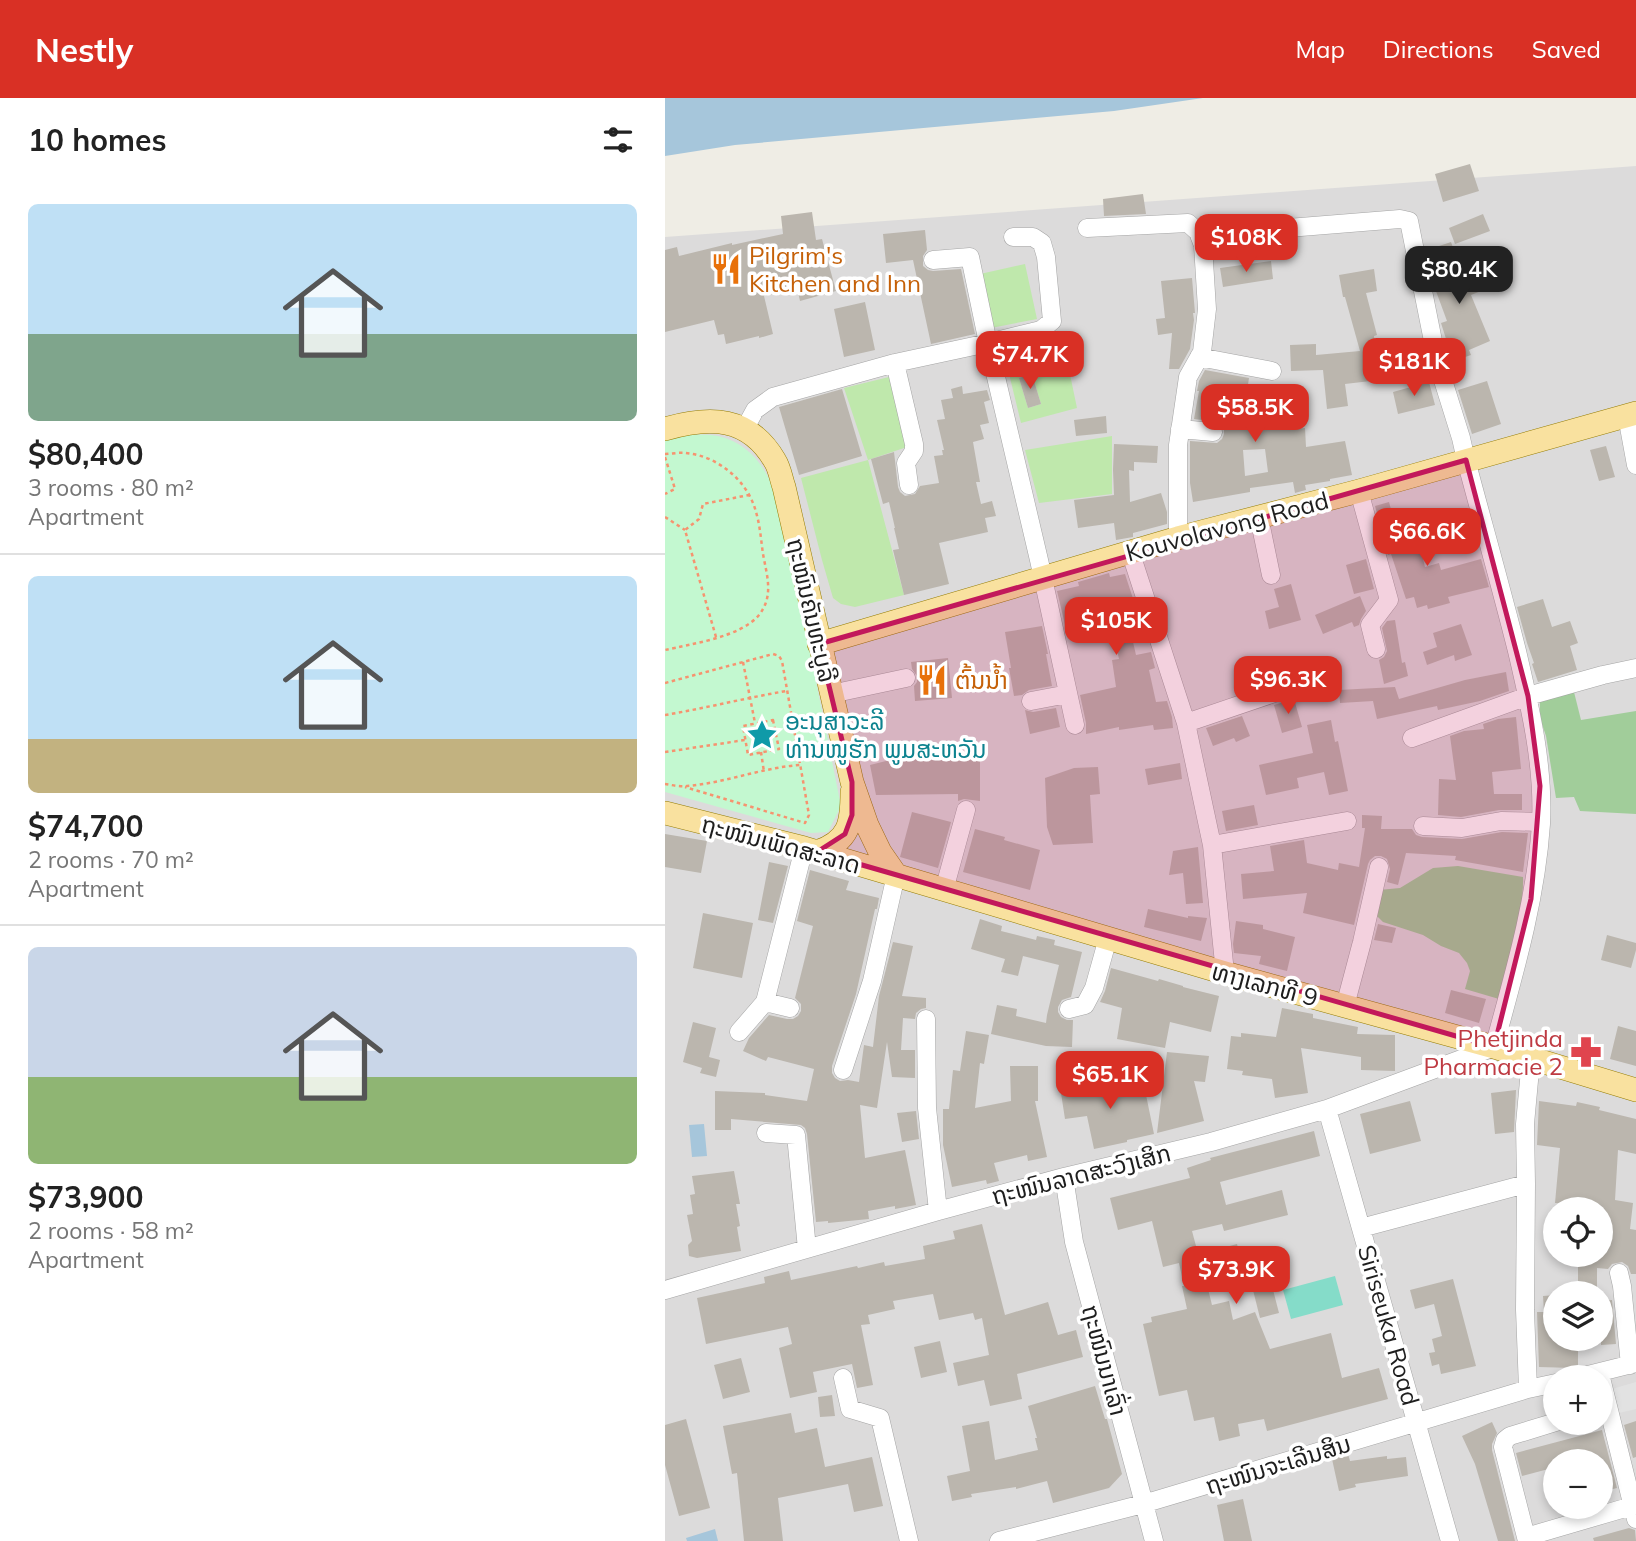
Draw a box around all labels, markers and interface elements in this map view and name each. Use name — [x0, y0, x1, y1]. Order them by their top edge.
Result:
text: Nestly — [35, 29, 133, 70]
text: Map — [1295, 34, 1345, 64]
text: Directions — [1383, 34, 1494, 64]
text: Saved — [1532, 34, 1601, 64]
text: 10 homes — [28, 121, 167, 159]
icon: filters — [599, 121, 637, 159]
pin: $108K — [1197, 214, 1295, 274]
text: $108K — [1211, 222, 1281, 251]
place label: Pilgrim's Kitchen and Inn — [749, 240, 921, 298]
pin: $80.4K — [1402, 246, 1516, 306]
icon: home — [270, 250, 396, 376]
restaurant icon: Pilgrim's Kitchen and Inn — [709, 252, 743, 286]
text: $80.4K — [1421, 254, 1497, 283]
pin: $74.7K — [973, 331, 1087, 391]
pin: $181K — [1365, 338, 1463, 398]
text: $74.7K — [992, 339, 1068, 368]
text: $181K — [1379, 346, 1449, 375]
pin: $58.5K — [1198, 384, 1312, 444]
text: $58.5K — [1217, 392, 1293, 421]
text: $80,400 — [28, 435, 143, 473]
text: 3 rooms · 80 m² — [28, 473, 194, 502]
street label: Kouvolavong Road — [1122, 485, 1332, 567]
text: Apartment — [28, 502, 144, 531]
pin: $66.6K — [1370, 508, 1484, 568]
text: $66.6K — [1389, 516, 1465, 545]
street label: ຖະໜົນຄັນທະບູລີ — [780, 535, 843, 685]
pin: $105K — [1067, 598, 1165, 657]
text: $105K — [1081, 605, 1151, 634]
icon: home — [270, 622, 396, 748]
pin: $96.3K — [1231, 656, 1345, 716]
restaurant icon: ຕົ້ນນໍ້າ — [915, 663, 949, 697]
place label: ຕົ້ນນໍ້າ — [955, 663, 1008, 695]
text: $96.3K — [1250, 664, 1326, 693]
place label: ອະນຸສາວະລີ ທ່ານໜູຮັກ ພູມສະຫວັນ — [785, 706, 987, 765]
place icon: ອະນຸສາວະລີ ທ່ານໜູຮັກ ພູມສະຫວັນ — [745, 718, 779, 752]
text: $74,700 — [28, 807, 143, 845]
street label: ຖະໜົນເພັດສະລາດ — [698, 808, 864, 880]
text: 2 rooms · 70 m² — [28, 845, 194, 874]
text: Apartment — [28, 874, 144, 903]
street label: ທາງເລກທີ 9 — [1209, 955, 1321, 1013]
icon: home — [270, 993, 396, 1119]
place label: Phetjinda Pharmacie 2 — [1423, 1023, 1563, 1081]
pharmacy icon: Phetjinda Pharmacie 2 — [1569, 1035, 1603, 1069]
pin: $65.1K — [1053, 1052, 1167, 1111]
text: $65.1K — [1072, 1059, 1148, 1088]
street label: ຖະໜົນລາດສະວົງເສິກ — [988, 1137, 1174, 1211]
text: $73,900 — [28, 1178, 143, 1216]
map controls — [1543, 1197, 1613, 1519]
button: locate — [1543, 1197, 1613, 1267]
text: 2 rooms · 58 m² — [28, 1216, 194, 1245]
street label: Siriseuka Road — [1352, 1241, 1426, 1409]
text: Apartment — [28, 1245, 144, 1274]
pin: $73.9K — [1179, 1246, 1293, 1306]
text: $73.9K — [1198, 1254, 1274, 1283]
button: layers — [1543, 1281, 1613, 1351]
street label: ຖະໜົນນາເລົ່າ — [1076, 1301, 1136, 1419]
button: + — [1543, 1365, 1613, 1435]
street label: ຖະໜົນຈະເລີນສິນ — [1202, 1428, 1354, 1500]
button: − — [1543, 1449, 1613, 1519]

